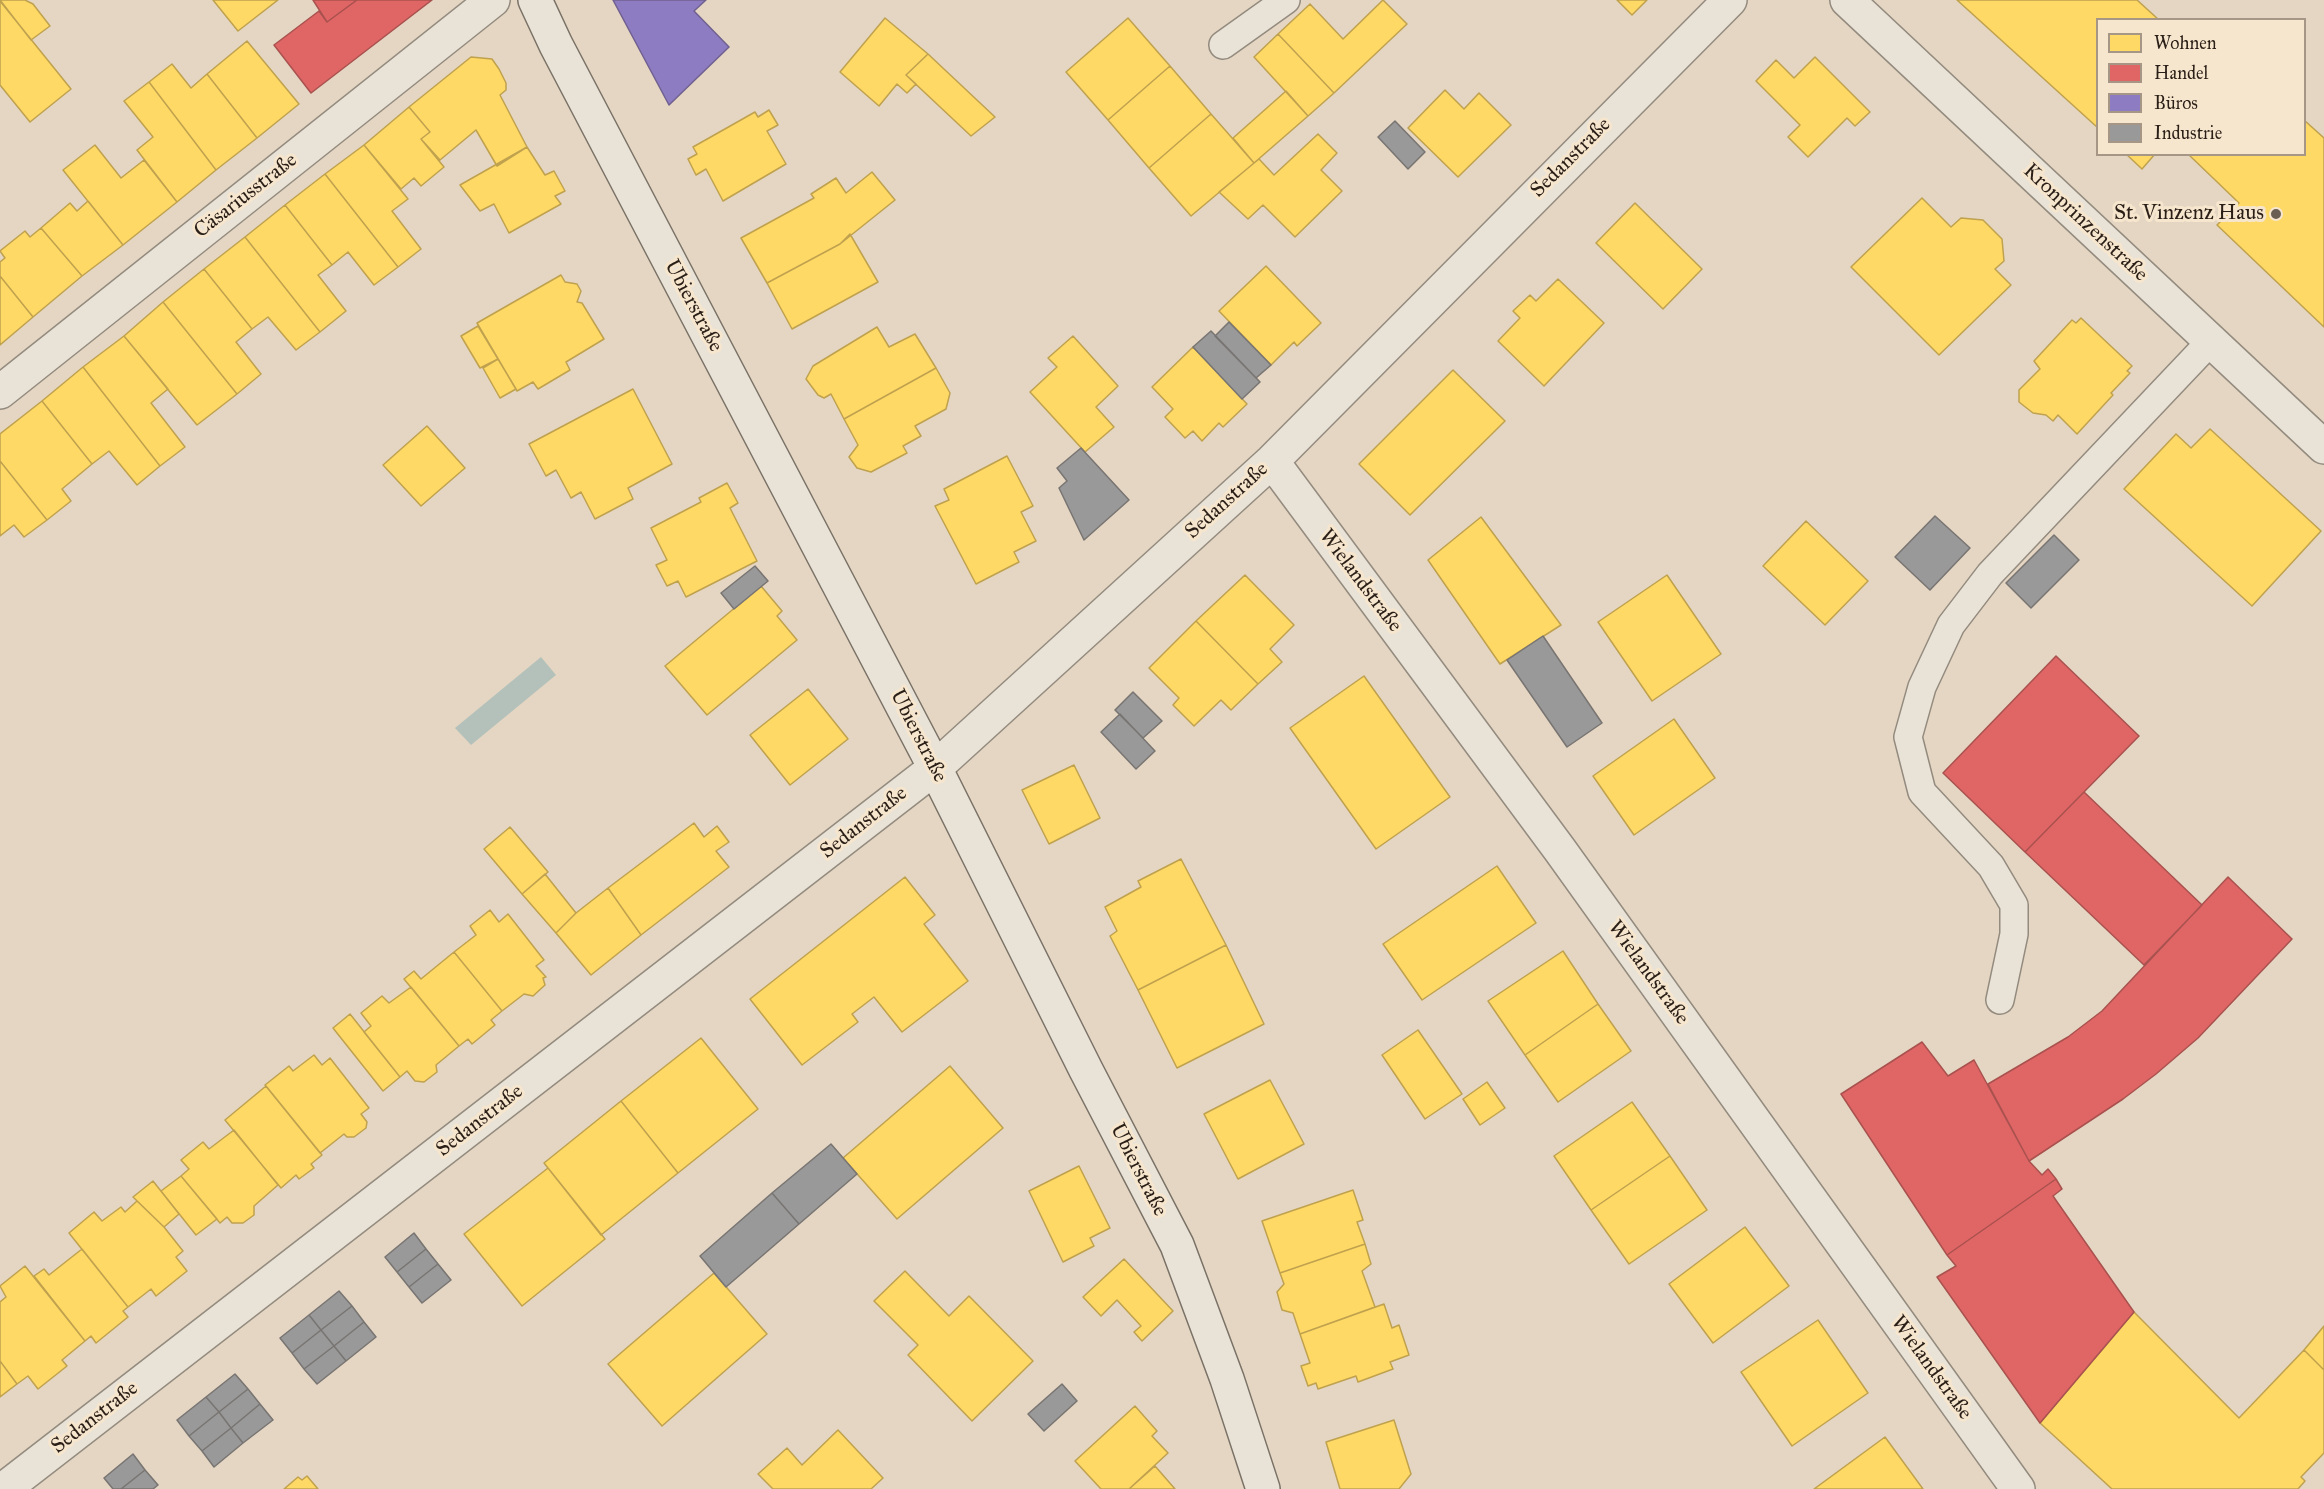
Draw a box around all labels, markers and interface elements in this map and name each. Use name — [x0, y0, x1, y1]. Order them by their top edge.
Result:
legend — [2096, 18, 2306, 156]
text: Wohnen — [2154, 32, 2216, 54]
text: Handel — [2154, 62, 2208, 84]
text: Büros — [2154, 92, 2198, 114]
street label: Sedanstraße — [1526, 113, 1616, 203]
text: Industrie — [2154, 122, 2222, 144]
street label: Cäsariusstraße — [190, 148, 302, 244]
street label: Kronprinzenstraße — [2017, 159, 2153, 287]
place label: St. Vinzenz Haus — [2114, 201, 2264, 227]
marker: St. Vinzenz Haus — [2269, 207, 2283, 221]
street label: Ubierstraße — [658, 256, 728, 356]
street label: Sedanstraße — [1180, 457, 1274, 545]
street label: Wielandstraße — [1313, 525, 1407, 637]
street label: Ubierstraße — [884, 685, 952, 787]
street label: Sedanstraße — [816, 781, 912, 865]
street label: Wielandstraße — [1602, 916, 1694, 1030]
street label: Sedanstraße — [432, 1079, 528, 1163]
street label: Ubierstraße — [1104, 1119, 1172, 1221]
street label: Wielandstraße — [1885, 1311, 1977, 1425]
street label: Sedanstraße — [47, 1376, 143, 1460]

